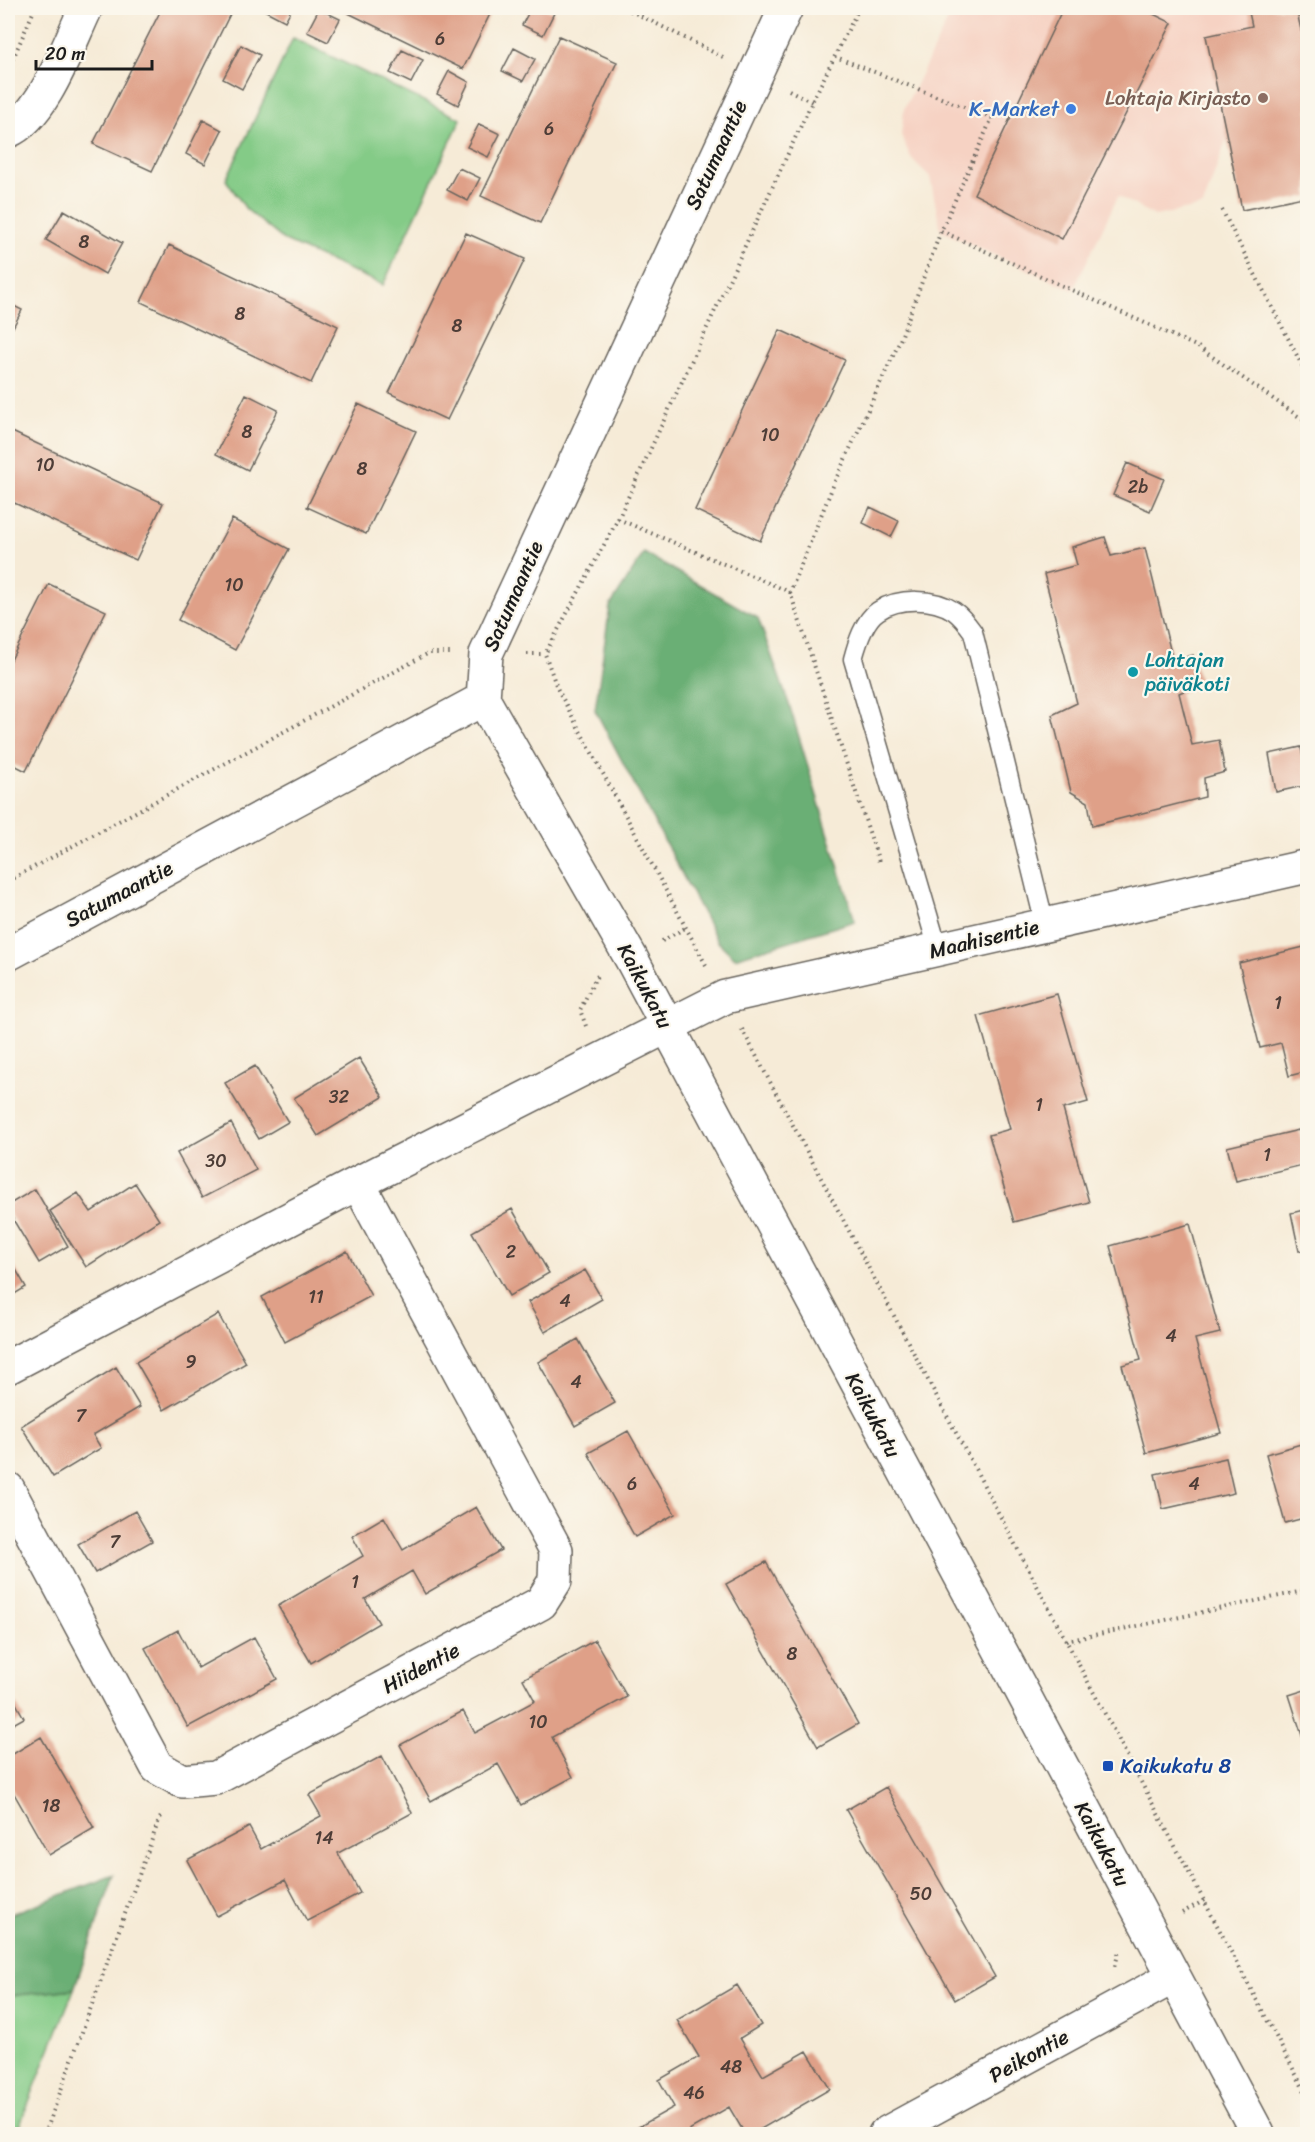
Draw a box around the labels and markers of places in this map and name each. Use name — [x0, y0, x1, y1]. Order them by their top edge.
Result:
place label: Lohtaja Kirjasto — [1105, 79, 1251, 117]
place label: K-Market — [969, 90, 1061, 128]
marker: Lohtaja Kirjasto — [1256, 91, 1270, 105]
marker: K-Market — [1064, 102, 1078, 116]
place label: Lohtajan päiväkoti — [1144, 641, 1231, 703]
marker: Lohtajan päiväkoti — [1126, 665, 1140, 679]
place label: Kaikukatu 8 — [1120, 1747, 1231, 1785]
marker: Kaikukatu 8 — [1101, 1759, 1115, 1773]

